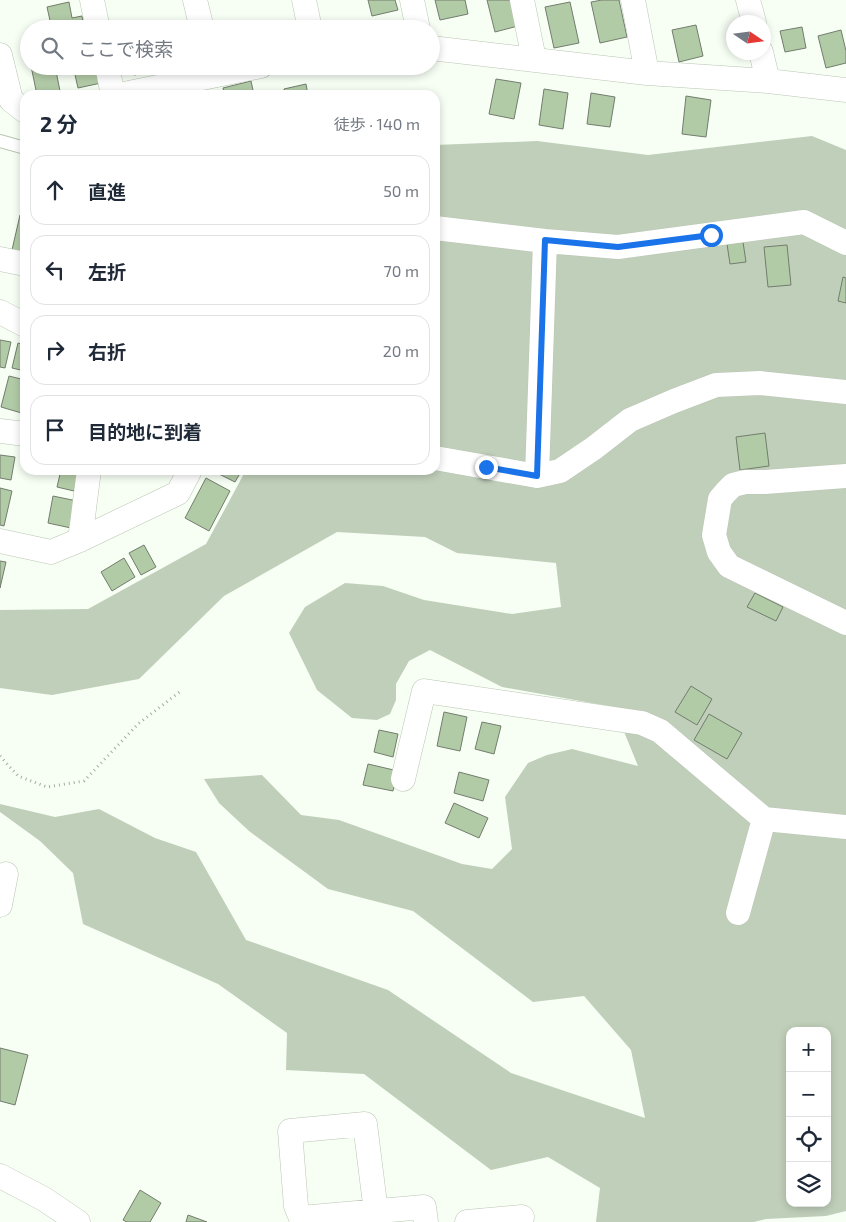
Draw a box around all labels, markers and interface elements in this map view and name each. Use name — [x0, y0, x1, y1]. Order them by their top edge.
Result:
north arrow — [726, 15, 771, 60]
search box — [20, 20, 440, 75]
icon: search — [38, 34, 66, 62]
text: ここで検索 — [78, 37, 173, 60]
text: 2 分 — [40, 111, 78, 136]
text: 徒歩 · 140 m — [334, 114, 420, 133]
icon: ahead — [41, 176, 69, 204]
text: 直進 — [88, 180, 126, 203]
text: 50 m — [383, 181, 419, 200]
route start — [700, 224, 723, 247]
icon: left — [41, 256, 69, 284]
text: 左折 — [88, 260, 126, 283]
text: 70 m — [384, 261, 419, 280]
icon: right — [41, 336, 69, 364]
text: 右折 — [88, 340, 126, 363]
text: 20 m — [383, 341, 419, 360]
icon: arrive — [41, 416, 69, 444]
text: 目的地に到着 — [88, 420, 202, 443]
route end — [475, 456, 498, 479]
map controls — [786, 1027, 831, 1207]
button: + — [786, 1027, 831, 1072]
button: − — [786, 1072, 831, 1117]
button: locate — [786, 1117, 831, 1162]
button: layers — [786, 1162, 831, 1207]

